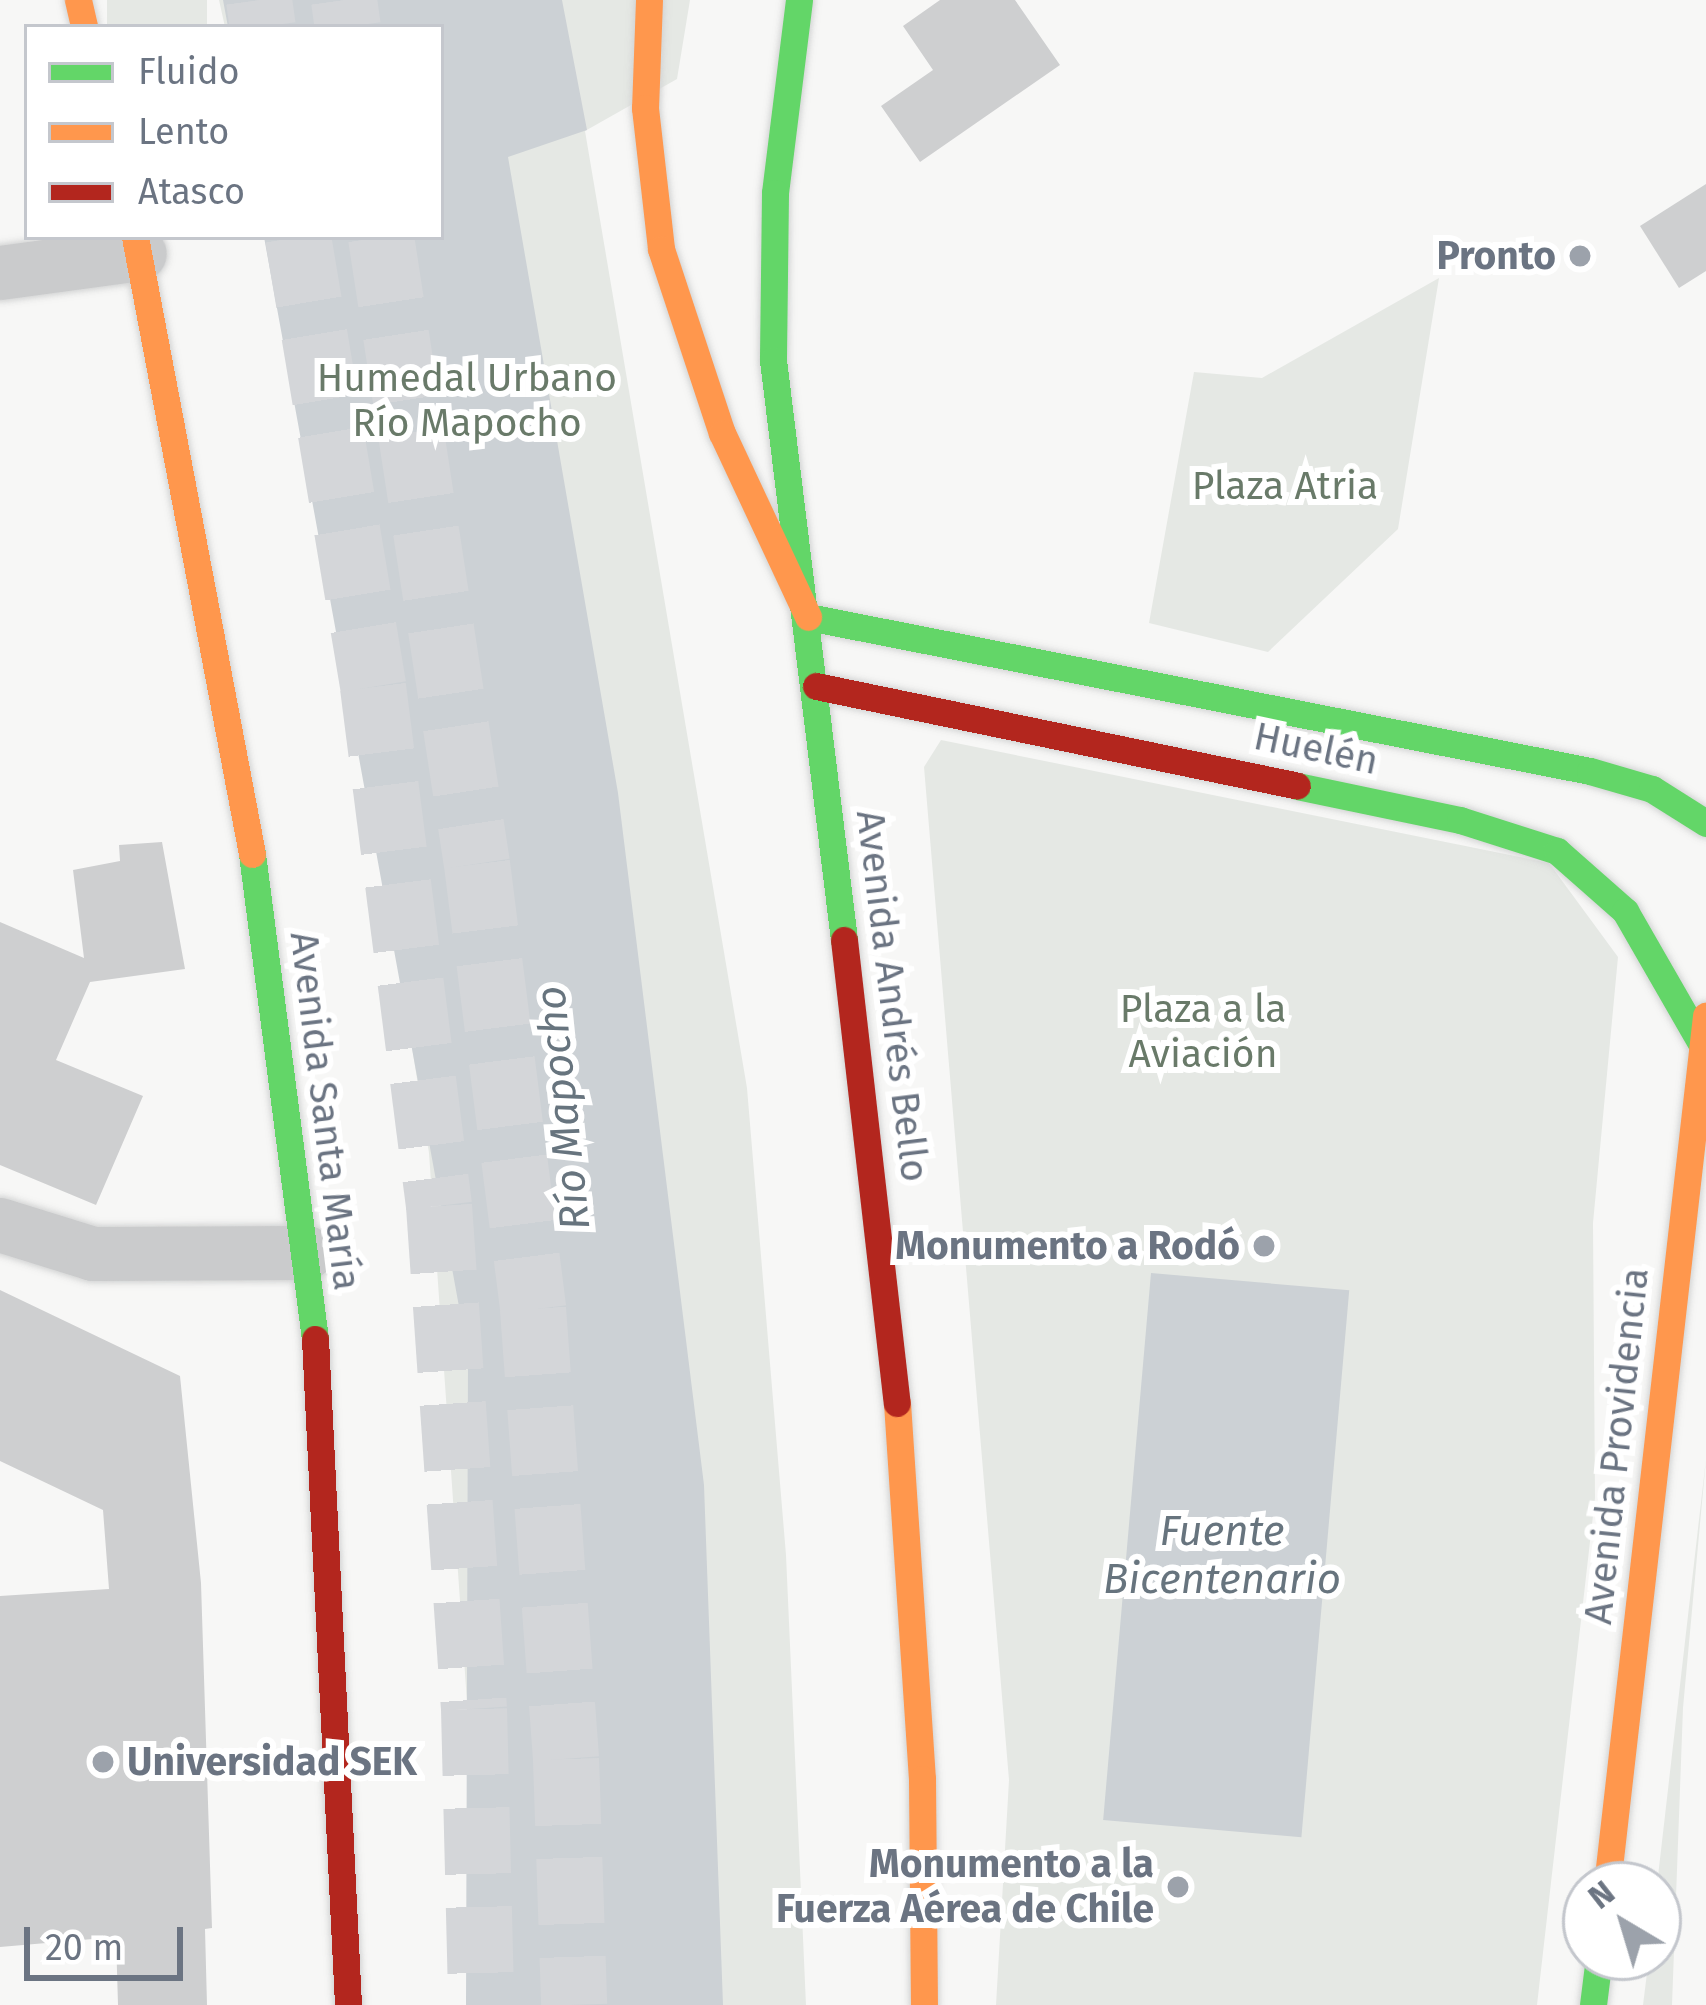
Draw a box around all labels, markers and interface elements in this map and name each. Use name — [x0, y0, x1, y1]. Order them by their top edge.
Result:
legend — [24, 24, 444, 240]
text: Fluido — [138, 50, 240, 94]
text: Lento — [138, 110, 229, 154]
text: Atasco — [138, 170, 245, 214]
place label: Pronto — [1437, 233, 1556, 279]
marker: Pronto — [1567, 243, 1593, 269]
park label: Humedal Urbano Río Mapocho — [317, 356, 617, 447]
park label: Plaza Atria — [1192, 463, 1378, 509]
street label: Huelén — [1250, 713, 1382, 785]
street label: Avenida Andrés Bello — [846, 808, 938, 1184]
street label: Avenida Santa María — [280, 929, 370, 1293]
water label: Río Mapocho — [525, 983, 601, 1233]
park label: Plaza a la Aviación — [1120, 987, 1286, 1078]
place label: Monumento a Rodó — [895, 1223, 1240, 1269]
marker: Monumento a Rodó — [1251, 1233, 1277, 1259]
street label: Avenida Providencia — [1575, 1265, 1659, 1627]
water label: Fuente Bicentenario — [1103, 1506, 1341, 1604]
place label: Universidad SEK — [127, 1739, 417, 1785]
marker: Universidad SEK — [90, 1749, 116, 1775]
place label: Monumento a la Fuerza Aérea de Chile — [776, 1842, 1154, 1933]
north arrow — [1562, 1861, 1682, 1981]
text: N — [1581, 1873, 1623, 1917]
marker: Monumento a la Fuerza Aérea de Chile — [1165, 1874, 1191, 1900]
scale bar — [30, 1903, 189, 1977]
text: 20 m — [45, 1926, 123, 1970]

